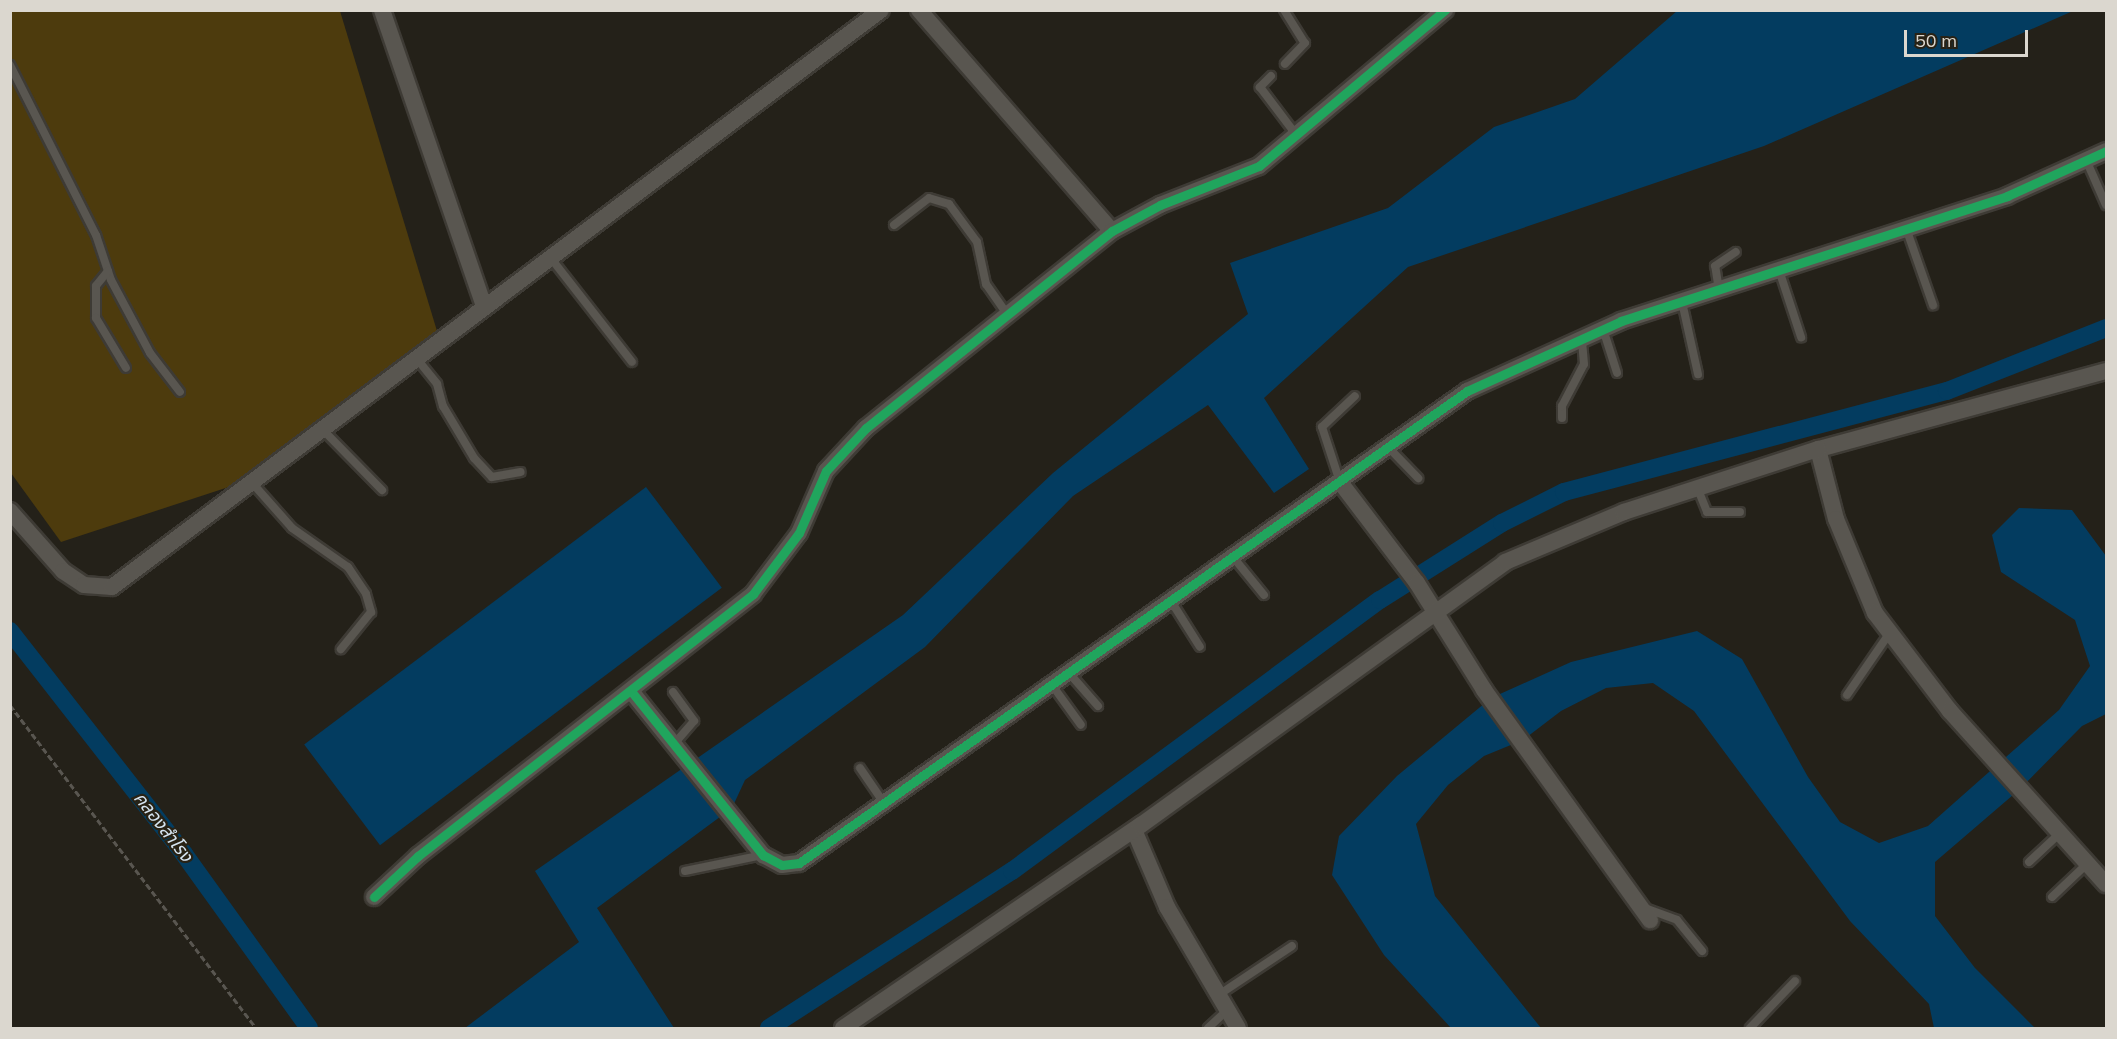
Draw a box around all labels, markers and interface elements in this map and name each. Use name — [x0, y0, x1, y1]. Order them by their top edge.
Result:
scale bar — [1907, 18, 2032, 56]
text: 50 m — [1915, 29, 1957, 52]
water label: คลองสำโรง — [129, 788, 197, 866]

